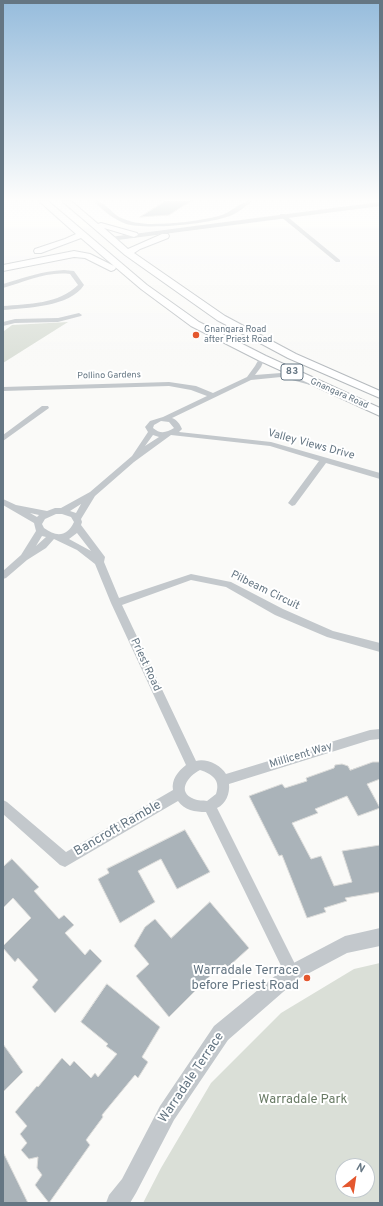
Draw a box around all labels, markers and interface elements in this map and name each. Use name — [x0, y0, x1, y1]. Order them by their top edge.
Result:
place label: Gnangara Road after Priest Road — [204, 325, 272, 346]
marker: Gnangara Road after Priest Road — [191, 330, 201, 340]
road number: 83 — [281, 364, 303, 380]
street label: Pollino Gardens — [77, 370, 141, 382]
street label: Gnangara Road — [308, 376, 370, 412]
street label: Valley Views Drive — [266, 427, 356, 463]
street label: Pilbeam Circuit — [228, 569, 302, 613]
street label: Priest Road — [127, 636, 163, 694]
street label: Millicent Way — [268, 740, 334, 772]
street label: Bancroft Ramble — [72, 798, 164, 860]
place label: Warradale Terrace before Priest Road — [191, 963, 299, 994]
marker: Warradale Terrace before Priest Road — [302, 973, 312, 983]
street label: Warradale Terrace — [156, 1030, 228, 1126]
park label: Warradale Park — [259, 1092, 347, 1108]
north arrow — [335, 1158, 375, 1198]
text: N — [354, 1160, 367, 1177]

